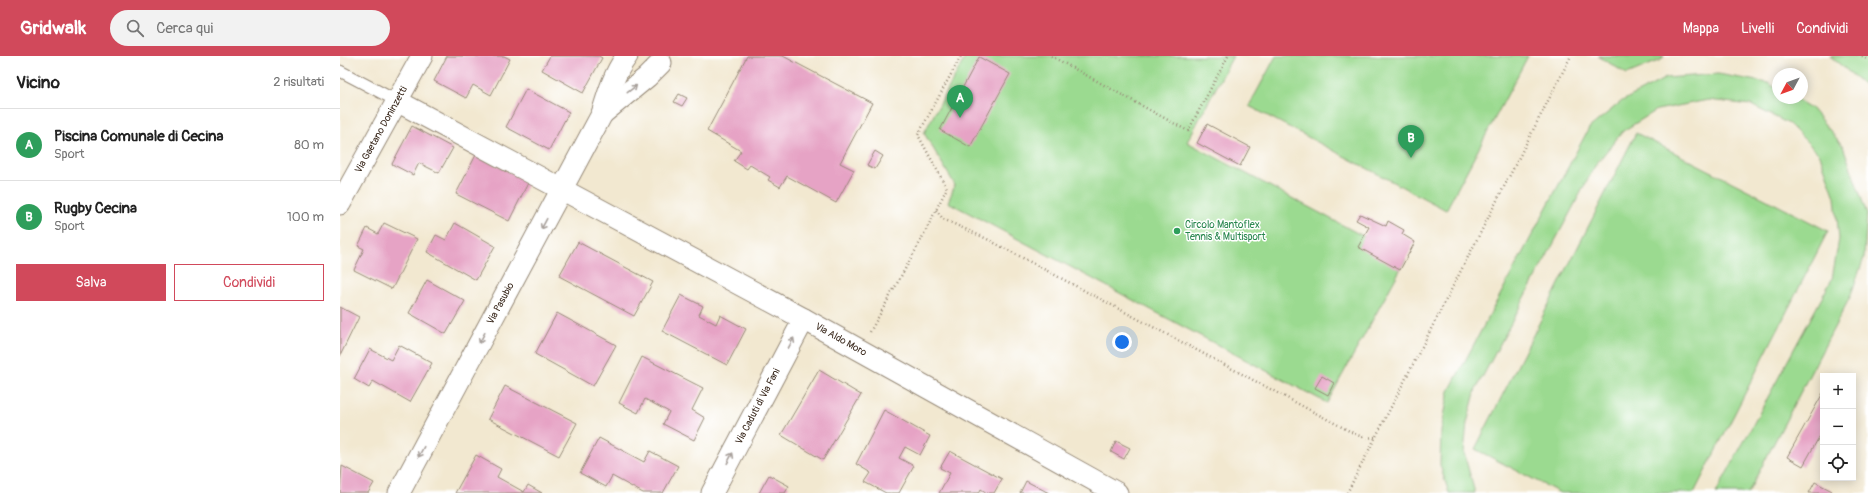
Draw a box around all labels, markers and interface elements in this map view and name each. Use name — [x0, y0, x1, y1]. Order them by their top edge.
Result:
search box — [110, 10, 390, 46]
text: Gridwalk — [20, 16, 86, 40]
icon: search — [124, 17, 146, 39]
text: Cerca qui — [156, 19, 213, 38]
text: Mappa — [1683, 20, 1719, 37]
text: Livelli — [1741, 20, 1774, 37]
text: Condividi — [1796, 20, 1848, 37]
north arrow — [1772, 68, 1808, 104]
text: Vicino — [16, 72, 60, 93]
text: 2 risultati — [273, 74, 324, 90]
street label: Via Gaetano Doninzetti — [352, 84, 410, 175]
one-way arrow — [626, 85, 637, 93]
pin: A — [947, 85, 973, 118]
pin: B — [1398, 125, 1424, 158]
text: Piscina Comunale di Cecina — [54, 127, 223, 146]
text: A — [25, 137, 33, 153]
text: 80 m — [294, 137, 324, 153]
text: Sport — [54, 146, 85, 162]
text: Rugby Cecina — [54, 199, 137, 218]
text: B — [25, 209, 33, 225]
text: 100 m — [287, 209, 324, 225]
one-way arrow — [540, 217, 548, 229]
text: Sport — [54, 218, 85, 234]
place label: Circolo Mantoflex Tennis & Multisport — [1185, 219, 1266, 243]
marker: Circolo Mantoflex Tennis & Multisport — [1172, 226, 1182, 236]
button: Salva — [16, 264, 166, 301]
button: Condividi — [174, 264, 324, 301]
street label: Via Pasubio — [484, 280, 517, 326]
street label: Via Aldo Moro — [813, 320, 869, 359]
one-way arrow — [478, 332, 486, 344]
your location — [1112, 332, 1132, 352]
one-way arrow — [787, 337, 795, 349]
street label: Via Caduti di Via Fani — [733, 366, 783, 446]
map controls — [1820, 373, 1856, 481]
button: + — [1820, 373, 1856, 409]
button: − — [1820, 409, 1856, 445]
button: locate — [1820, 445, 1856, 481]
one-way arrow — [416, 446, 424, 458]
one-way arrow — [727, 453, 735, 465]

